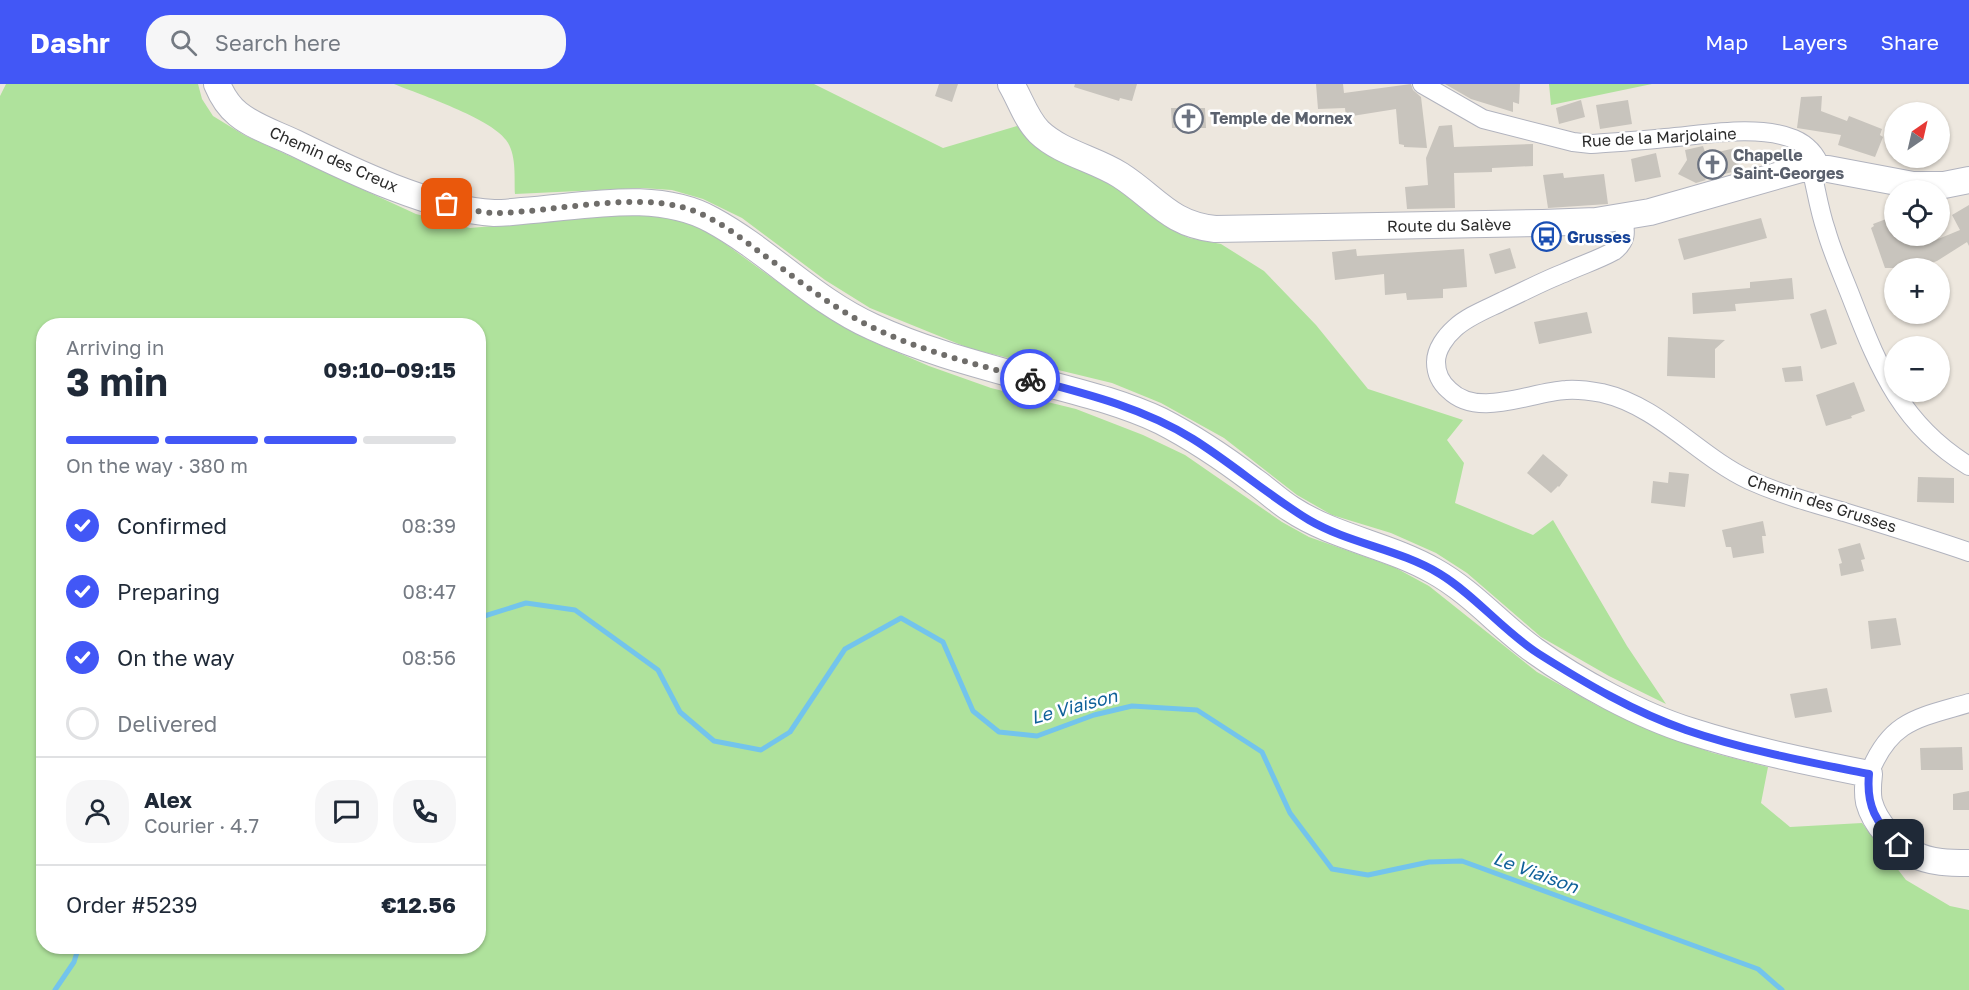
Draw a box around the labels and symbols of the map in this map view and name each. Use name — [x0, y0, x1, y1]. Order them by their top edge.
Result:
church icon: Temple de Mornex — [1173, 102, 1205, 134]
north arrow — [1884, 102, 1950, 168]
place label: Temple de Mornex — [1210, 108, 1353, 128]
street label: Chemin des Creux — [267, 122, 402, 196]
street label: Rue de la Marjolaine — [1581, 123, 1737, 151]
place label: Chapelle Saint-Georges — [1733, 145, 1844, 183]
church icon: Chapelle Saint-Georges — [1696, 148, 1728, 180]
pin — [421, 178, 472, 229]
street label: Route du Salève — [1387, 214, 1511, 236]
bus stop icon: Grusses — [1530, 221, 1562, 253]
place label: Grusses — [1567, 227, 1631, 247]
courier — [1000, 349, 1060, 409]
street label: Chemin des Grusses — [1745, 469, 1899, 537]
water label: Le Viaison — [1029, 684, 1120, 728]
pin — [1873, 819, 1924, 870]
water label: Le Viaison — [1491, 847, 1582, 898]

